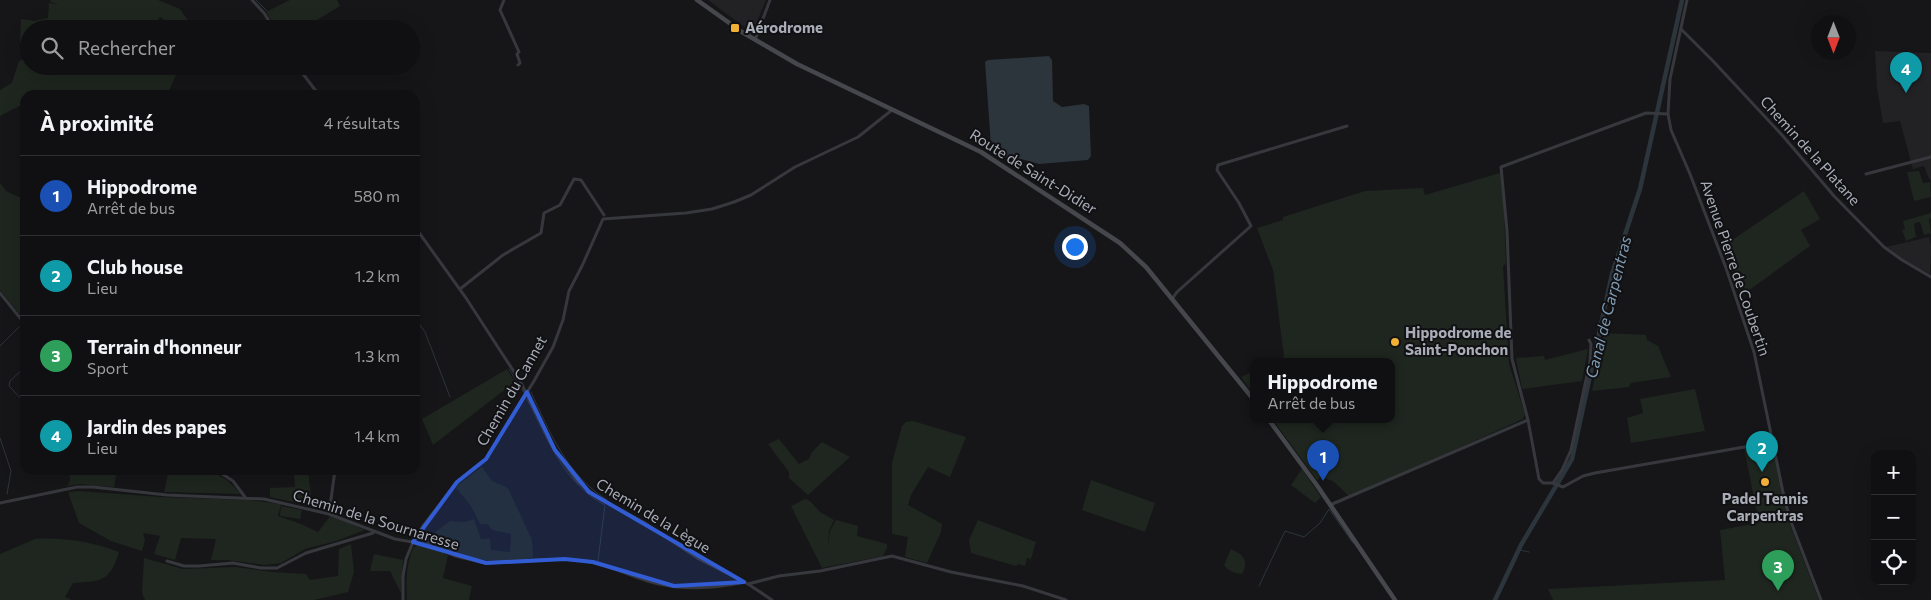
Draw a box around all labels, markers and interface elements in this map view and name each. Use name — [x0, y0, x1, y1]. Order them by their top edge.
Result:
north arrow — [1811, 15, 1856, 60]
place label: Aérodrome — [745, 18, 823, 36]
search box — [20, 20, 420, 75]
marker: Aérodrome — [729, 22, 741, 34]
icon: search — [38, 34, 66, 62]
text: Rechercher — [78, 36, 176, 59]
pin: 4 — [1890, 52, 1922, 93]
street label: Chemin de la Platane — [1757, 92, 1865, 209]
text: À proximité — [40, 110, 154, 135]
text: 4 résultats — [324, 113, 400, 132]
street label: Route de Saint-Didier — [967, 125, 1100, 217]
text: Hippodrome — [87, 175, 197, 198]
street label: Avenue Pierre de Coubertin — [1697, 177, 1775, 358]
text: 1 — [52, 186, 60, 205]
text: 580 m — [354, 186, 400, 205]
text: Arrêt de bus — [87, 198, 175, 217]
your location — [1062, 234, 1088, 260]
water label: Canal de Carpentras — [1581, 234, 1634, 380]
text: Club house — [87, 255, 183, 278]
text: 2 — [51, 266, 61, 285]
text: 1.2 km — [355, 266, 400, 285]
text: Lieu — [87, 278, 118, 297]
place label: Hippodrome de Saint-Ponchon — [1405, 323, 1511, 358]
street label: Chemin du Cannet — [472, 332, 550, 449]
text: Terrain d'honneur — [87, 335, 242, 358]
marker: Hippodrome de Saint-Ponchon — [1389, 336, 1401, 348]
text: 3 — [51, 346, 61, 365]
text: 1.3 km — [355, 346, 400, 365]
text: Sport — [87, 358, 128, 377]
popup — [1250, 358, 1395, 423]
text: Hippodrome — [1267, 370, 1378, 393]
text: Arrêt de bus — [1267, 393, 1355, 412]
text: Jardin des papes — [87, 415, 227, 438]
text: 4 — [51, 426, 61, 445]
text: 1.4 km — [354, 426, 400, 445]
pin: 2 — [1746, 431, 1778, 472]
text: Lieu — [87, 438, 118, 457]
pin: 1 — [1307, 440, 1339, 481]
map controls — [1871, 450, 1916, 585]
button: + — [1871, 450, 1916, 495]
street label: Chemin de la Lègue — [593, 474, 714, 556]
marker: Padel Tennis Carpentras — [1759, 476, 1771, 488]
street label: Chemin de la Sournaresse — [291, 485, 462, 553]
place label: Padel Tennis Carpentras — [1722, 489, 1808, 524]
button: − — [1871, 495, 1916, 540]
button: locate — [1871, 540, 1916, 585]
pin: 3 — [1762, 550, 1794, 591]

